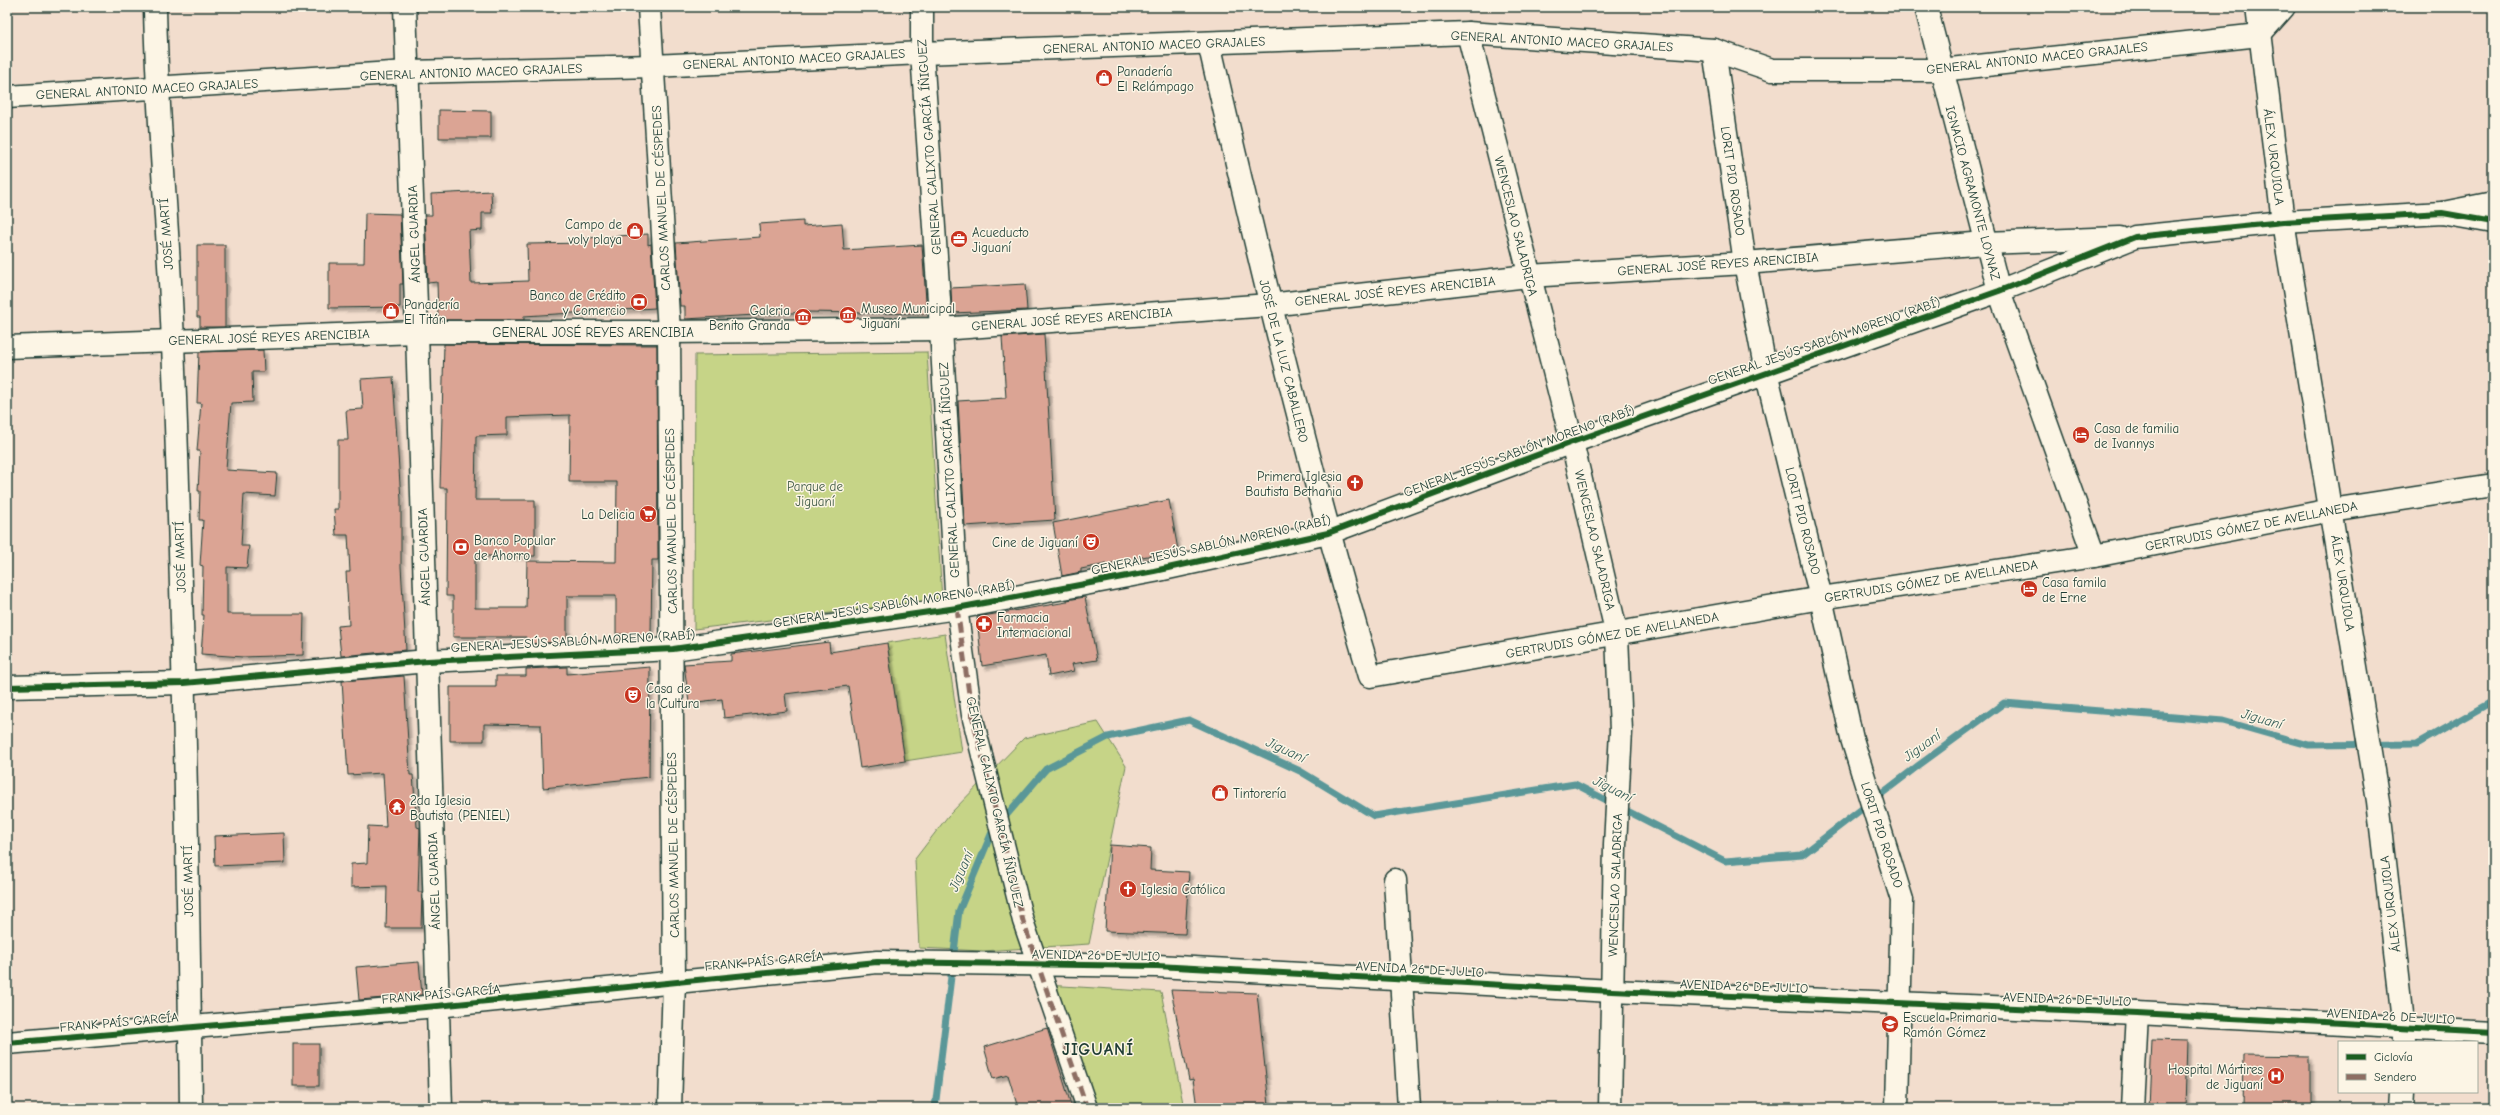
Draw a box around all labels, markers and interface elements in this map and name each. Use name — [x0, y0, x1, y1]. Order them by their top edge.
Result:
street label: GENERAL ANTONIO MACEO GRAJALES — [1450, 28, 1674, 54]
street label: GENERAL ANTONIO MACEO GRAJALES — [1043, 34, 1265, 56]
street label: GENERAL CALIXTO GARCÍA ÍÑIGUEZ — [913, 38, 944, 255]
street label: GENERAL ANTONIO MACEO GRAJALES — [1926, 39, 2148, 77]
street label: GENERAL ANTONIO MACEO GRAJALES — [682, 46, 906, 72]
street label: GENERAL ANTONIO MACEO GRAJALES — [360, 61, 582, 83]
place label: Panadería El Relámpago — [1117, 64, 1194, 94]
shop icon: Panadería El Relámpago — [1094, 68, 1114, 88]
street label: GENERAL ANTONIO MACEO GRAJALES — [35, 76, 259, 102]
street label: IGNACIO AGRAMONTE LOYNAZ — [1942, 104, 2004, 282]
street label: CARLOS MANUEL DE CÉSPEDES — [648, 105, 673, 291]
street label: ÁLEX URQUIOLA — [2261, 108, 2288, 207]
street label: LORIT PIO ROSADO — [1718, 125, 1748, 237]
street label: WENCESLAO SALADRIGA — [1491, 154, 1541, 298]
street label: ÁNGEL GUARDIA — [404, 184, 423, 283]
street label: JOSÉ MARTÍ — [155, 198, 176, 270]
place label: Campo de voly playa — [565, 217, 622, 247]
shop icon: Campo de voly playa — [625, 221, 645, 241]
place label: Acueducto Jiguaní — [972, 225, 1029, 255]
office icon: Acueducto Jiguaní — [949, 229, 969, 249]
street label: GENERAL JOSÉ REYES ARENCIBIA — [1617, 248, 1819, 279]
street label: GENERAL JOSÉ REYES ARENCIBIA — [1294, 272, 1496, 309]
street label: JOSÉ DE LA LUZ CABALLERO — [1256, 278, 1313, 444]
place label: Banco de Crédito y Comercio — [529, 288, 626, 318]
bank icon: Banco de Crédito y Comercio — [629, 292, 649, 312]
street label: GENERAL JESÚS SABLÓN MORENO (RABÍ) — [1706, 293, 1942, 388]
place label: Panadería El Titán — [404, 297, 460, 327]
shop icon: Panadería El Titán — [381, 301, 401, 321]
place label: Museo Municipal Jiguaní — [861, 301, 955, 331]
place label: Galeria Benito Granda — [709, 303, 790, 333]
street label: GENERAL JOSÉ REYES ARENCIBIA — [971, 303, 1173, 334]
museum icon: Museo Municipal Jiguaní — [838, 305, 858, 325]
museum icon: Galeria Benito Granda — [793, 307, 813, 327]
street label: GENERAL JOSÉ REYES ARENCIBIA — [492, 324, 694, 340]
street label: GENERAL JOSÉ REYES ARENCIBIA — [168, 325, 370, 348]
street label: GENERAL CALIXTO GARCÍA ÍÑIGUEZ — [935, 361, 962, 578]
street label: GENERAL JESÚS SABLÓN MORENO (RABÍ) — [1401, 401, 1637, 500]
place label: Casa de familia de Ivannys — [2094, 421, 2179, 451]
hotel icon: Casa de familia de Ivannys — [2071, 425, 2091, 445]
street label: CARLOS MANUEL DE CÉSPEDES — [661, 428, 680, 614]
street label: LORIT PIO ROSADO — [1782, 466, 1824, 576]
street label: WENCESLAO SALADRIGA — [1572, 468, 1619, 612]
place label: Primera Iglesia Bautista Bethania — [1245, 469, 1342, 499]
church icon: Primera Iglesia Bautista Bethania — [1345, 473, 1365, 493]
park label: Parque de Jiguaní — [787, 479, 843, 509]
street label: GERTRUDIS GÓMEZ DE AVELLANEDA — [2143, 497, 2359, 554]
supermarket icon: La Delicia — [638, 504, 658, 524]
street label: ÁNGEL GUARDIA — [414, 507, 433, 606]
place label: La Delicia — [581, 507, 635, 522]
street label: GENERAL JESÚS SABLÓN MORENO (RABÍ) — [1090, 511, 1332, 578]
street label: JOSÉ MARTÍ — [170, 521, 189, 593]
theatre icon: Cine de Jiguaní — [1081, 532, 1101, 552]
place label: Banco Popular de Ahorro — [474, 533, 556, 563]
street label: ÁLEX URQUIOLA — [2328, 534, 2359, 633]
place label: Cine de Jiguaní — [992, 535, 1079, 550]
bank icon: Banco Popular de Ahorro — [451, 537, 471, 557]
street label: GERTRUDIS GÓMEZ DE AVELLANEDA — [1823, 556, 2039, 605]
place label: Casa famila de Erne — [2042, 575, 2106, 605]
street label: GENERAL JESÚS SABLÓN MORENO (RABÍ) — [772, 576, 1016, 631]
hotel icon: Casa famila de Erne — [2019, 579, 2039, 599]
street label: GERTRUDIS GÓMEZ DE AVELLANEDA — [1504, 608, 1720, 661]
place label: Farmacia Internacional — [997, 610, 1071, 640]
pharmacy icon: Farmacia Internacional — [974, 614, 994, 634]
street label: GENERAL JESÚS SABLÓN MORENO (RABÍ) — [450, 626, 696, 655]
place label: Casa de la Cultura — [646, 681, 699, 711]
theatre icon: Casa de la Cultura — [623, 685, 643, 705]
street label: GENERAL CALIXTO GARCÍA ÍÑIGUEZ — [963, 695, 1028, 909]
water label: Jiguaní — [2238, 705, 2286, 734]
water label: Jiguaní — [1899, 726, 1946, 766]
water label: Jiguaní — [1262, 733, 1310, 767]
street label: CARLOS MANUEL DE CÉSPEDES — [663, 752, 682, 938]
water label: Jiguaní — [1589, 771, 1637, 807]
street label: LORIT PIO ROSADO — [1858, 780, 1906, 890]
shop icon: Tintorería — [1210, 783, 1230, 803]
place label: Tintorería — [1233, 786, 1286, 801]
place label: 2da Iglesia Bautista (PENIEL) — [410, 793, 510, 823]
temple icon: 2da Iglesia Bautista (PENIEL) — [387, 797, 407, 817]
street label: WENCESLAO SALADRIGA — [1605, 813, 1625, 957]
street label: ÁNGEL GUARDIA — [424, 831, 443, 930]
street label: JOSÉ MARTÍ — [179, 845, 196, 917]
water label: Jiguaní — [945, 847, 978, 895]
street label: ÁLEX URQUIOLA — [2376, 854, 2403, 953]
church icon: Iglesia Católica — [1118, 879, 1138, 899]
place label: Iglesia Católica — [1141, 882, 1225, 897]
street label: AVENIDA 26 DE JULIO — [1032, 946, 1160, 964]
street label: FRANK PAÍS GARCÍA — [704, 947, 824, 974]
street label: AVENIDA 26 DE JULIO — [1355, 958, 1485, 980]
street label: AVENIDA 26 DE JULIO — [1680, 976, 1808, 996]
street label: FRANK PAÍS GARCÍA — [381, 980, 501, 1007]
street label: AVENIDA 26 DE JULIO — [2003, 989, 2131, 1009]
street label: AVENIDA 26 DE JULIO — [2326, 1005, 2456, 1027]
street label: FRANK PAÍS GARCÍA — [59, 1008, 179, 1035]
place label: Escuela Primaria Ramón Gómez — [1903, 1010, 1997, 1040]
school or university icon: Escuela Primaria Ramón Gómez — [1880, 1014, 1900, 1034]
district label: JIGUANÍ — [1062, 1038, 1134, 1059]
legend — [2338, 1041, 2478, 1093]
text: Ciclovía — [2374, 1050, 2413, 1064]
place label: Hospital Mártires de Jiguaní — [2168, 1062, 2264, 1092]
hospital icon: Hospital Mártires de Jiguaní — [2266, 1066, 2286, 1086]
text: Sendero — [2374, 1070, 2417, 1084]

